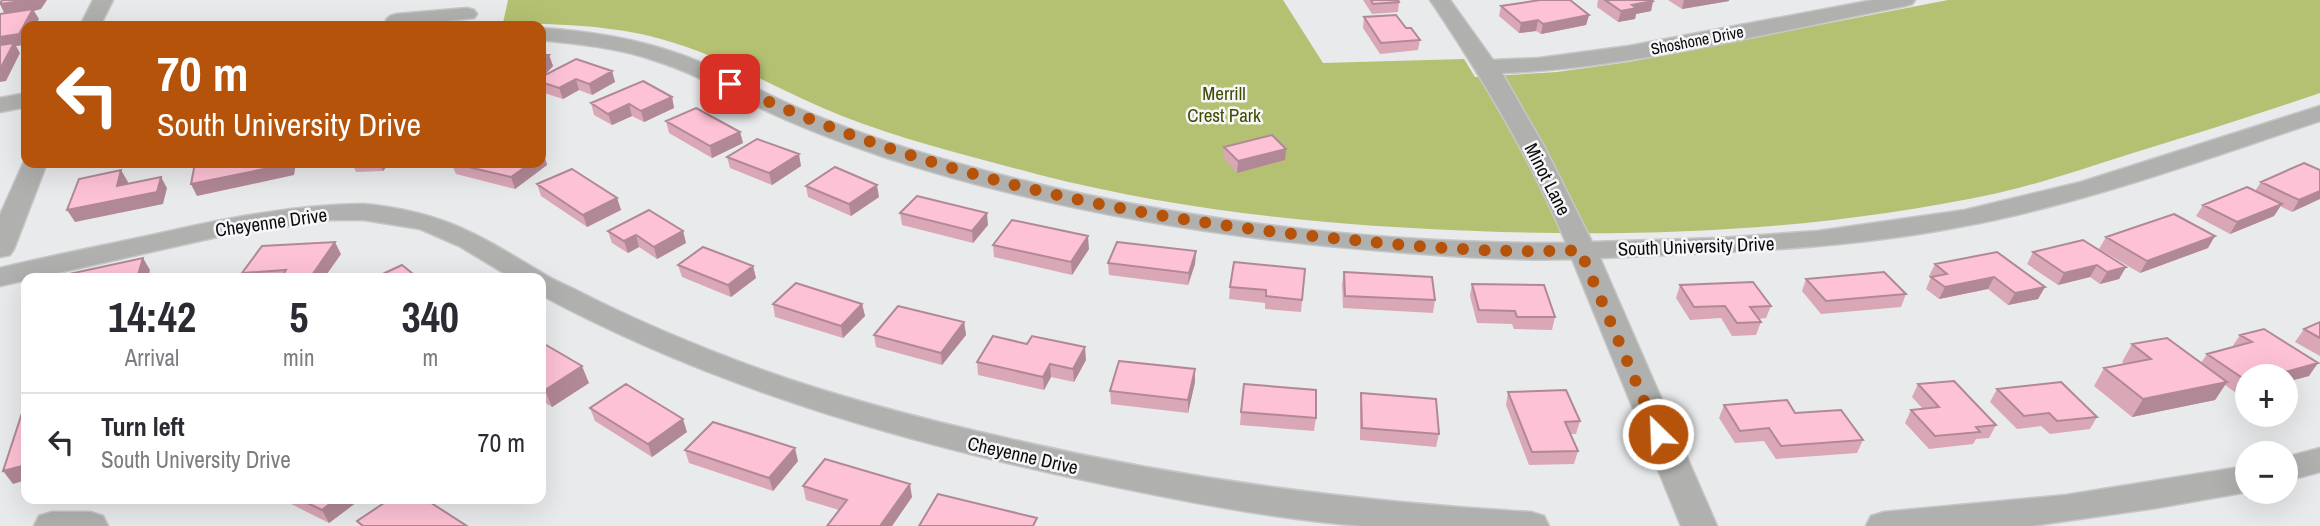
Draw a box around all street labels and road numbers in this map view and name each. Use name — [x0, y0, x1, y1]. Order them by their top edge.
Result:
street label: Shoshone Drive — [1649, 20, 1745, 60]
street label: Minot Lane — [1519, 138, 1577, 220]
street label: Cheyenne Drive — [213, 201, 329, 243]
street label: South University Drive — [1617, 230, 1775, 262]
street label: Cheyenne Drive — [965, 430, 1081, 480]

